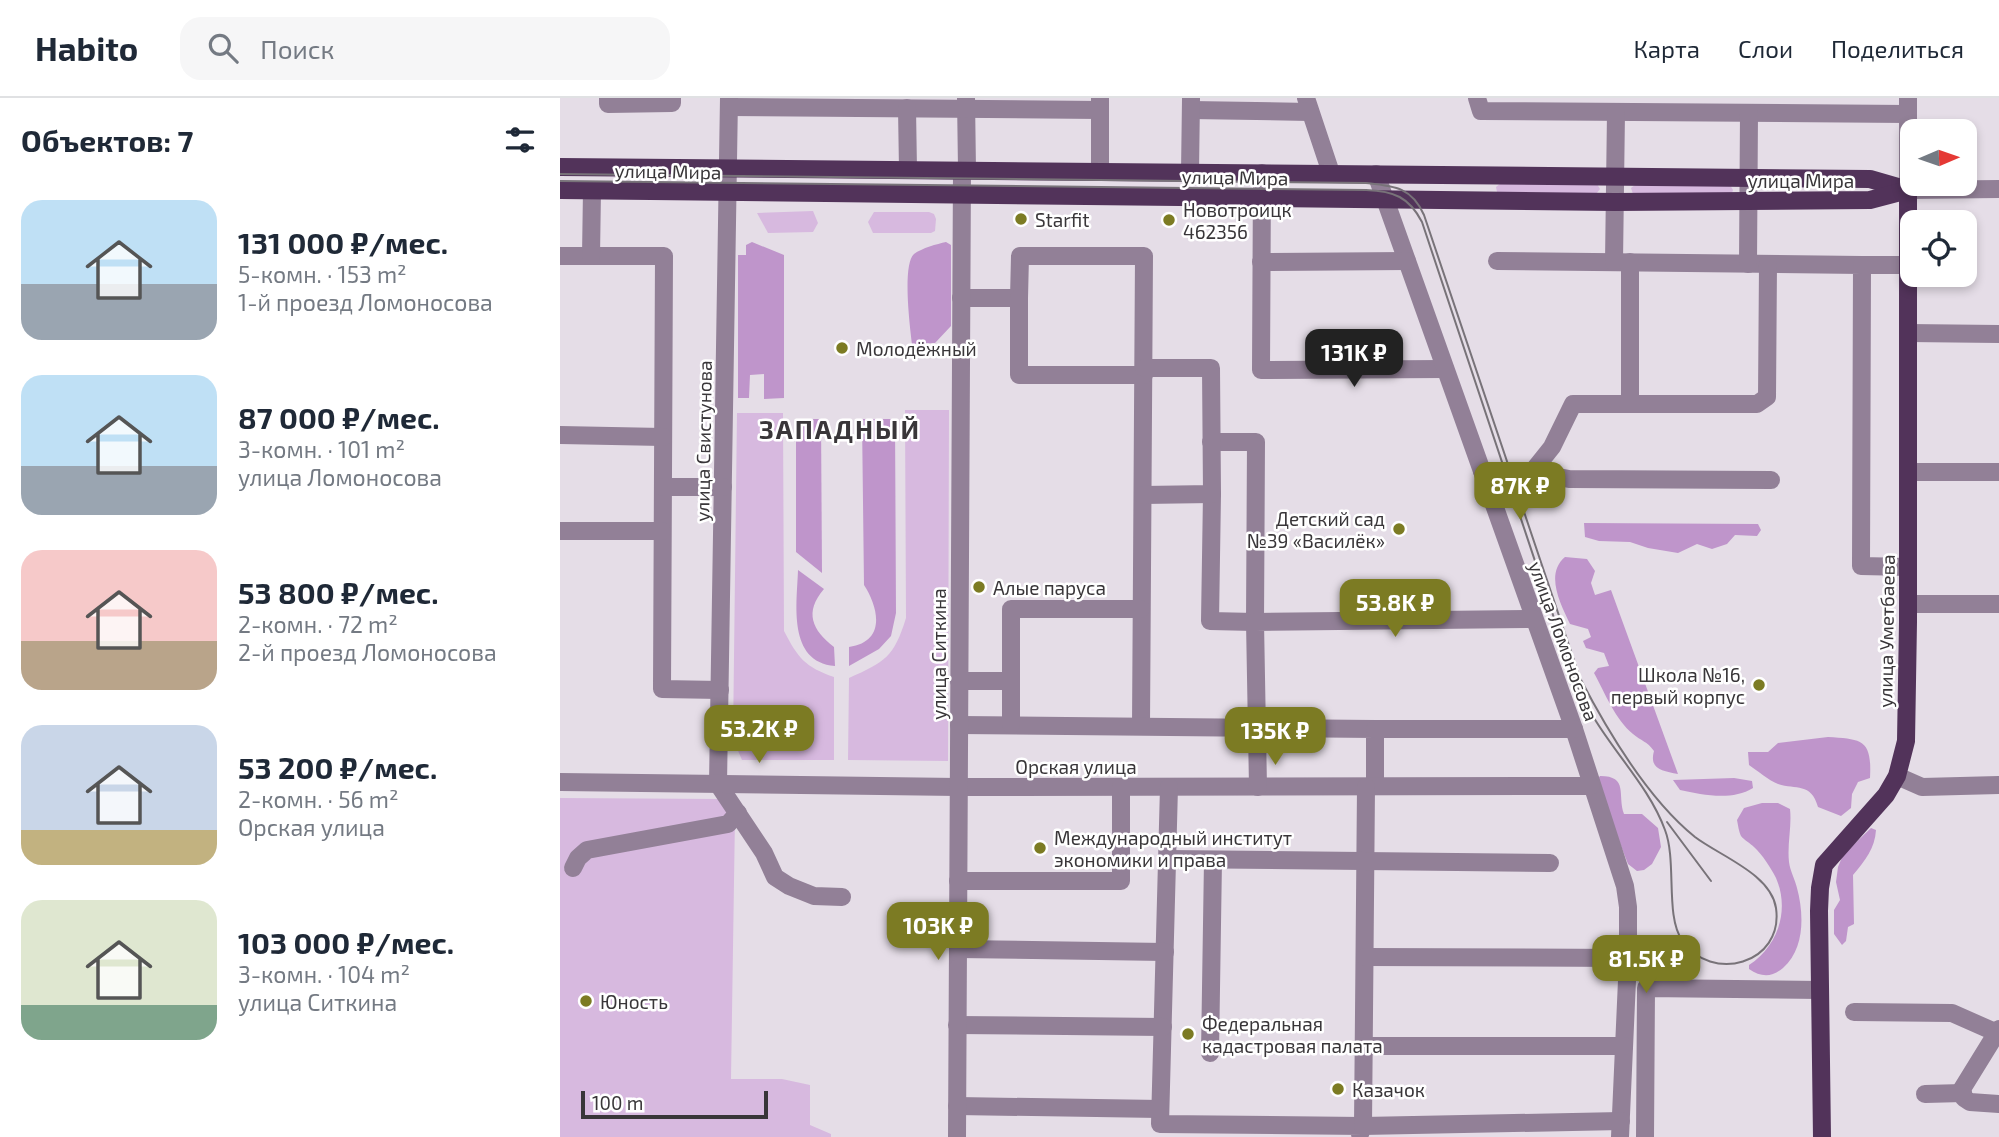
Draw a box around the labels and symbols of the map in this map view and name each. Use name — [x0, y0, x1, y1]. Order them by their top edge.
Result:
north arrow — [1900, 119, 1978, 196]
street label: улица Мира — [614, 159, 722, 184]
street label: улица Мира — [1181, 165, 1289, 190]
street label: улица Мира — [1748, 169, 1854, 193]
place label: Новотроицк 462356 — [1183, 198, 1292, 243]
place label: Starfit — [1035, 208, 1090, 231]
marker: Starfit — [1013, 211, 1029, 227]
marker: Новотроицк 462356 — [1161, 212, 1177, 228]
pin: 131K ₽ — [1297, 330, 1411, 389]
place label: Молодёжный — [856, 337, 977, 360]
marker: Молодёжный — [834, 340, 850, 356]
street label: улица Свистунова — [690, 360, 717, 522]
district label: ЗАПАДНЫЙ — [759, 413, 921, 444]
pin: 87K ₽ — [1471, 462, 1569, 522]
place label: Детский сад №39 «Василёк» — [1247, 507, 1385, 552]
marker: Детский сад №39 «Василёк» — [1391, 521, 1407, 537]
street label: улица Уметбаева — [1873, 554, 1900, 708]
street label: улица Ломоносова — [1523, 558, 1604, 724]
place label: Алые паруса — [993, 576, 1106, 600]
marker: Алые паруса — [971, 579, 987, 595]
pin: 53.8K ₽ — [1330, 580, 1460, 639]
street label: улица Ситкина — [927, 588, 951, 720]
place label: Школа №16, первый корпус — [1611, 663, 1745, 709]
marker: Школа №16, первый корпус — [1751, 677, 1767, 693]
pin: 53.2K ₽ — [694, 706, 824, 765]
pin: 135K ₽ — [1218, 708, 1332, 767]
street label: Орская улица — [1015, 755, 1137, 779]
place label: Международный институт экономики и права — [1054, 826, 1292, 871]
marker: Международный институт экономики и права — [1032, 840, 1048, 856]
pin: 103K ₽ — [881, 902, 995, 962]
pin: 81.5K ₽ — [1581, 936, 1711, 995]
place label: Юность — [600, 990, 668, 1013]
marker: Юность — [578, 993, 594, 1009]
place label: Федеральная кадастровая палата — [1202, 1012, 1383, 1057]
marker: Федеральная кадастровая палата — [1180, 1026, 1196, 1042]
place label: Казачок — [1352, 1078, 1425, 1101]
marker: Казачок — [1330, 1081, 1346, 1097]
scale bar — [581, 1088, 768, 1120]

